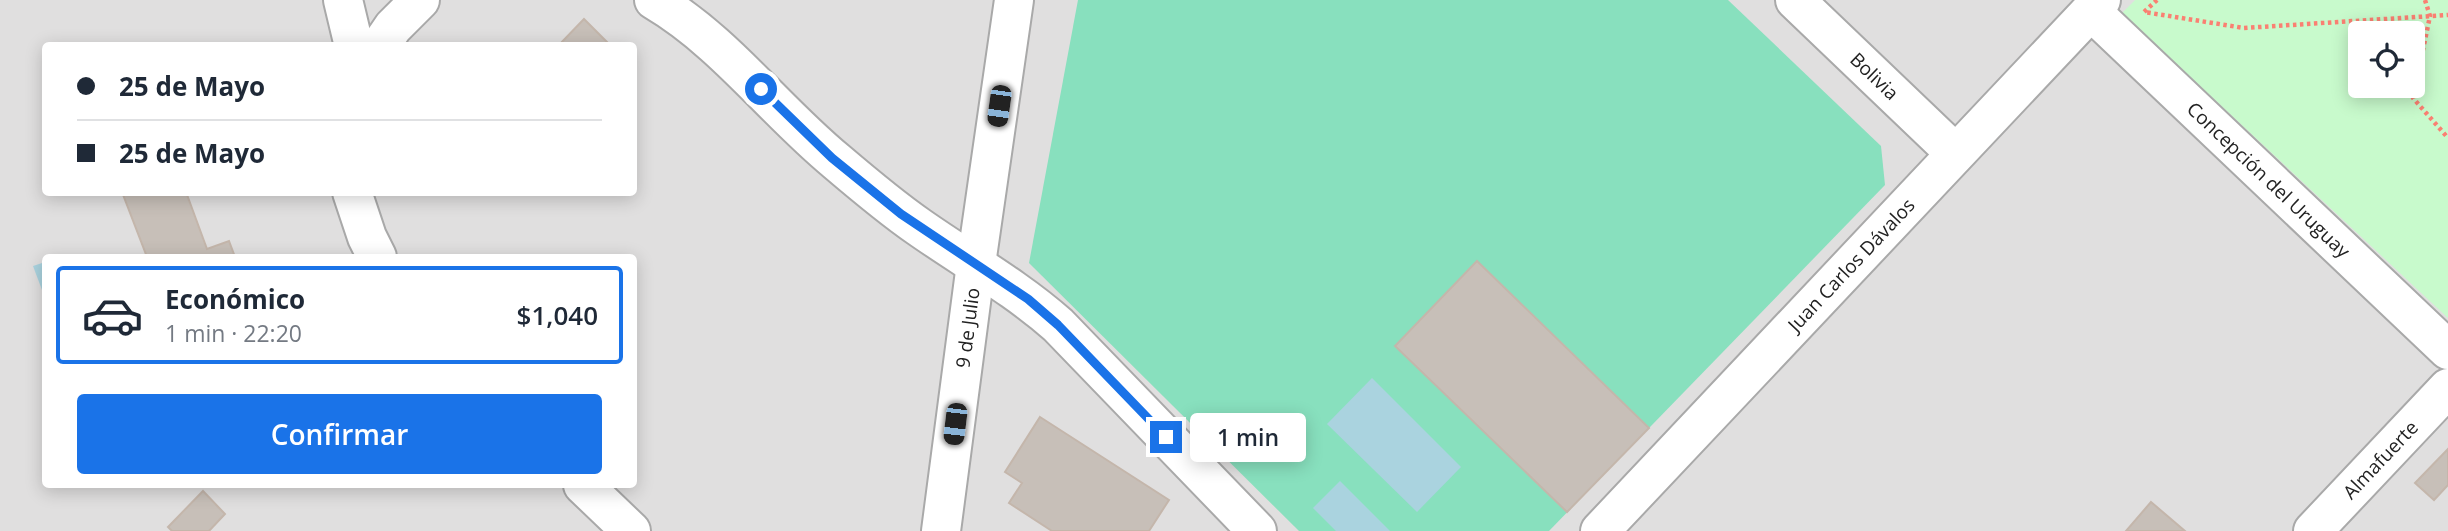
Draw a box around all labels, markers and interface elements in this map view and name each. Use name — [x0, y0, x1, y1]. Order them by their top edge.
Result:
map controls — [2348, 21, 2425, 98]
button: locate — [2348, 21, 2425, 98]
street label: Bolivia — [1844, 47, 1905, 106]
text: 25 de Mayo — [119, 68, 265, 104]
route start — [745, 73, 777, 105]
car — [986, 84, 1013, 128]
street label: Concepción del Uruguay — [2181, 96, 2356, 264]
text: 25 de Mayo — [119, 135, 265, 171]
street label: Juan Carlos Dávalos — [1781, 193, 1920, 339]
text: Económico — [165, 281, 305, 317]
icon: car — [81, 284, 144, 347]
street label: 9 de Julio — [950, 286, 986, 370]
text: $1,040 — [517, 297, 598, 333]
text: 1 min · 22:20 — [165, 317, 302, 349]
button: Confirmar — [77, 394, 602, 474]
car — [943, 402, 968, 446]
callout: 1 min — [1190, 412, 1306, 462]
street label: Almafuerte — [2337, 415, 2424, 505]
route end — [1150, 421, 1182, 453]
text: 1 min — [1217, 421, 1279, 453]

